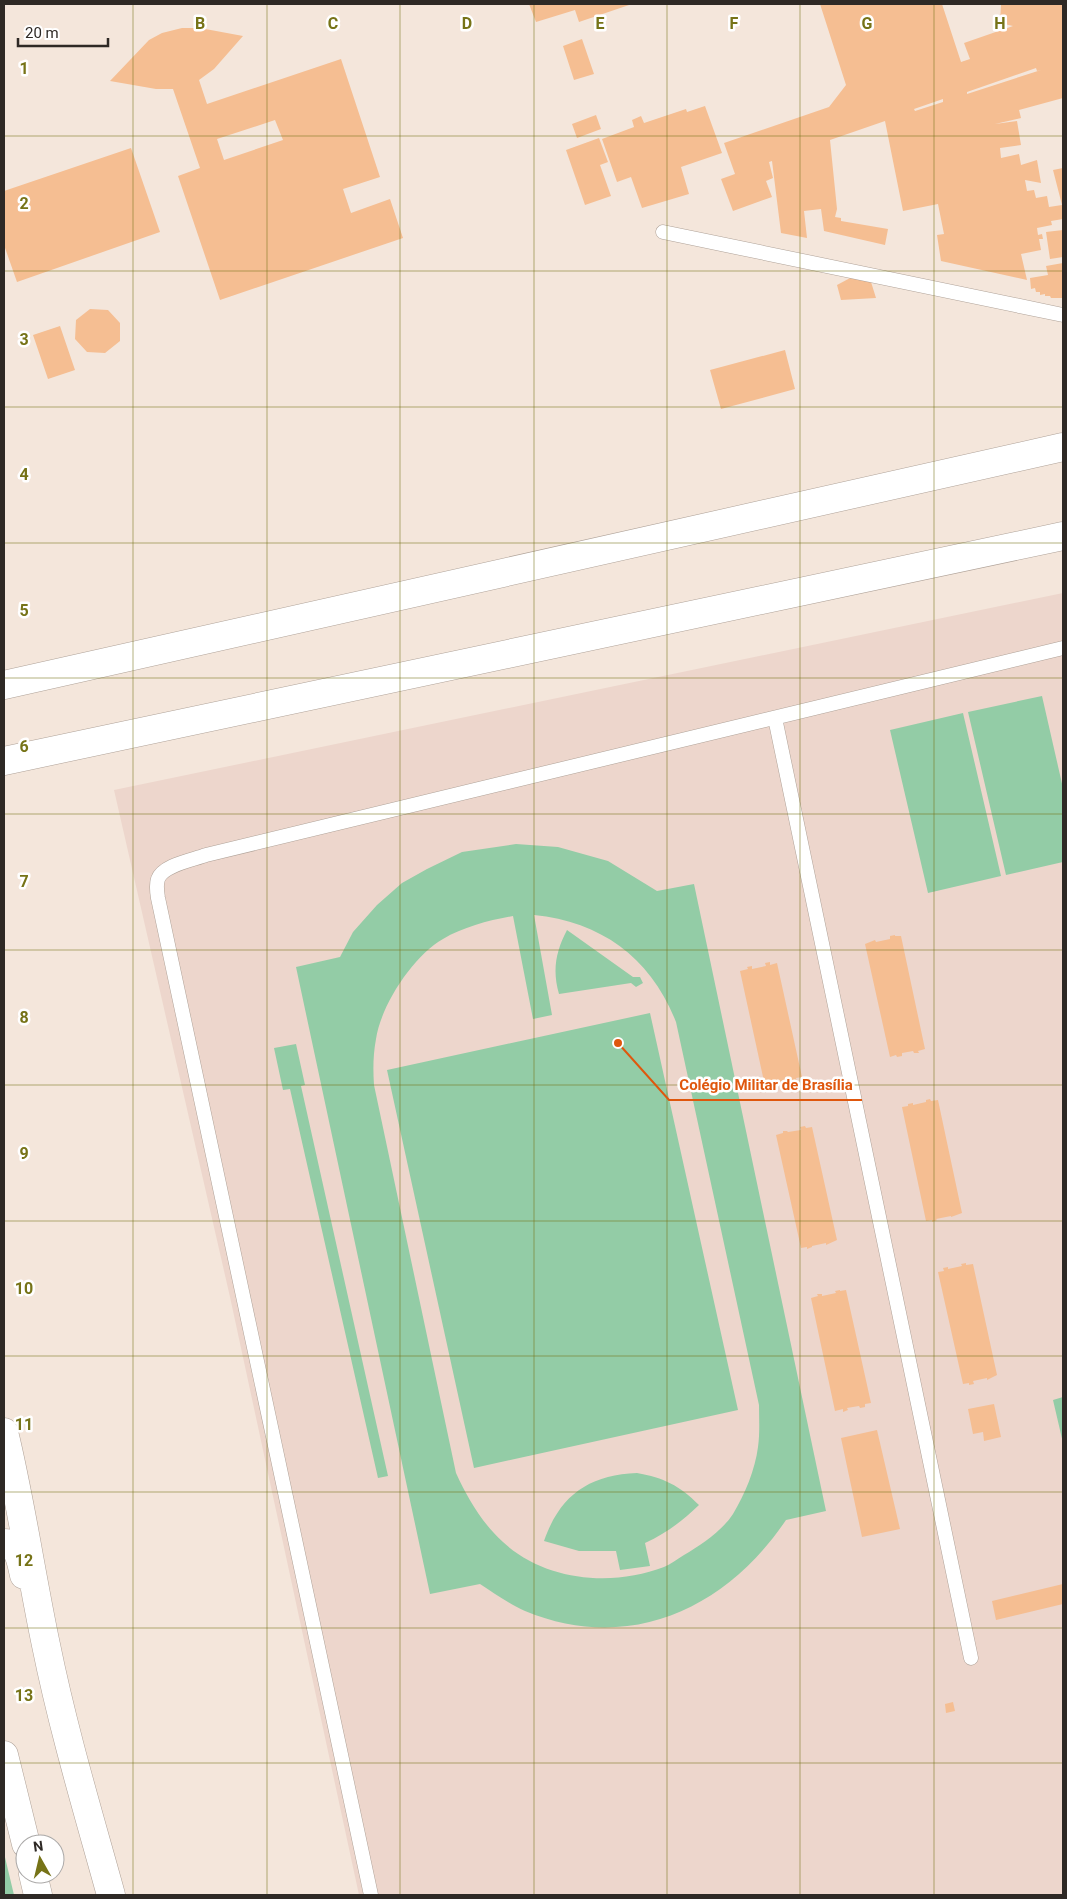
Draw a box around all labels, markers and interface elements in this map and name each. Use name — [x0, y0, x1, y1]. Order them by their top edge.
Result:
text: B — [195, 14, 205, 33]
text: C — [328, 14, 338, 33]
text: D — [462, 14, 472, 33]
text: E — [596, 14, 605, 33]
text: F — [730, 14, 739, 33]
text: G — [862, 14, 873, 33]
text: H — [994, 14, 1006, 33]
scale bar — [18, 15, 108, 47]
text: 20 m — [25, 24, 59, 42]
text: 1 — [19, 59, 29, 78]
text: 2 — [19, 194, 29, 213]
text: 3 — [19, 330, 29, 349]
text: 4 — [19, 465, 29, 484]
text: 5 — [19, 601, 29, 620]
text: 6 — [19, 737, 29, 756]
text: 7 — [19, 872, 29, 891]
text: 8 — [19, 1008, 29, 1027]
callout: Colégio Militar de Brasília — [669, 1070, 862, 1100]
text: Colégio Militar de Brasília — [679, 1076, 853, 1094]
text: 9 — [19, 1144, 29, 1163]
text: 10 — [15, 1279, 33, 1298]
text: 11 — [15, 1415, 33, 1434]
text: 12 — [15, 1551, 33, 1570]
text: 13 — [15, 1686, 33, 1705]
north arrow — [15, 1834, 65, 1884]
text: N — [32, 1838, 44, 1855]

